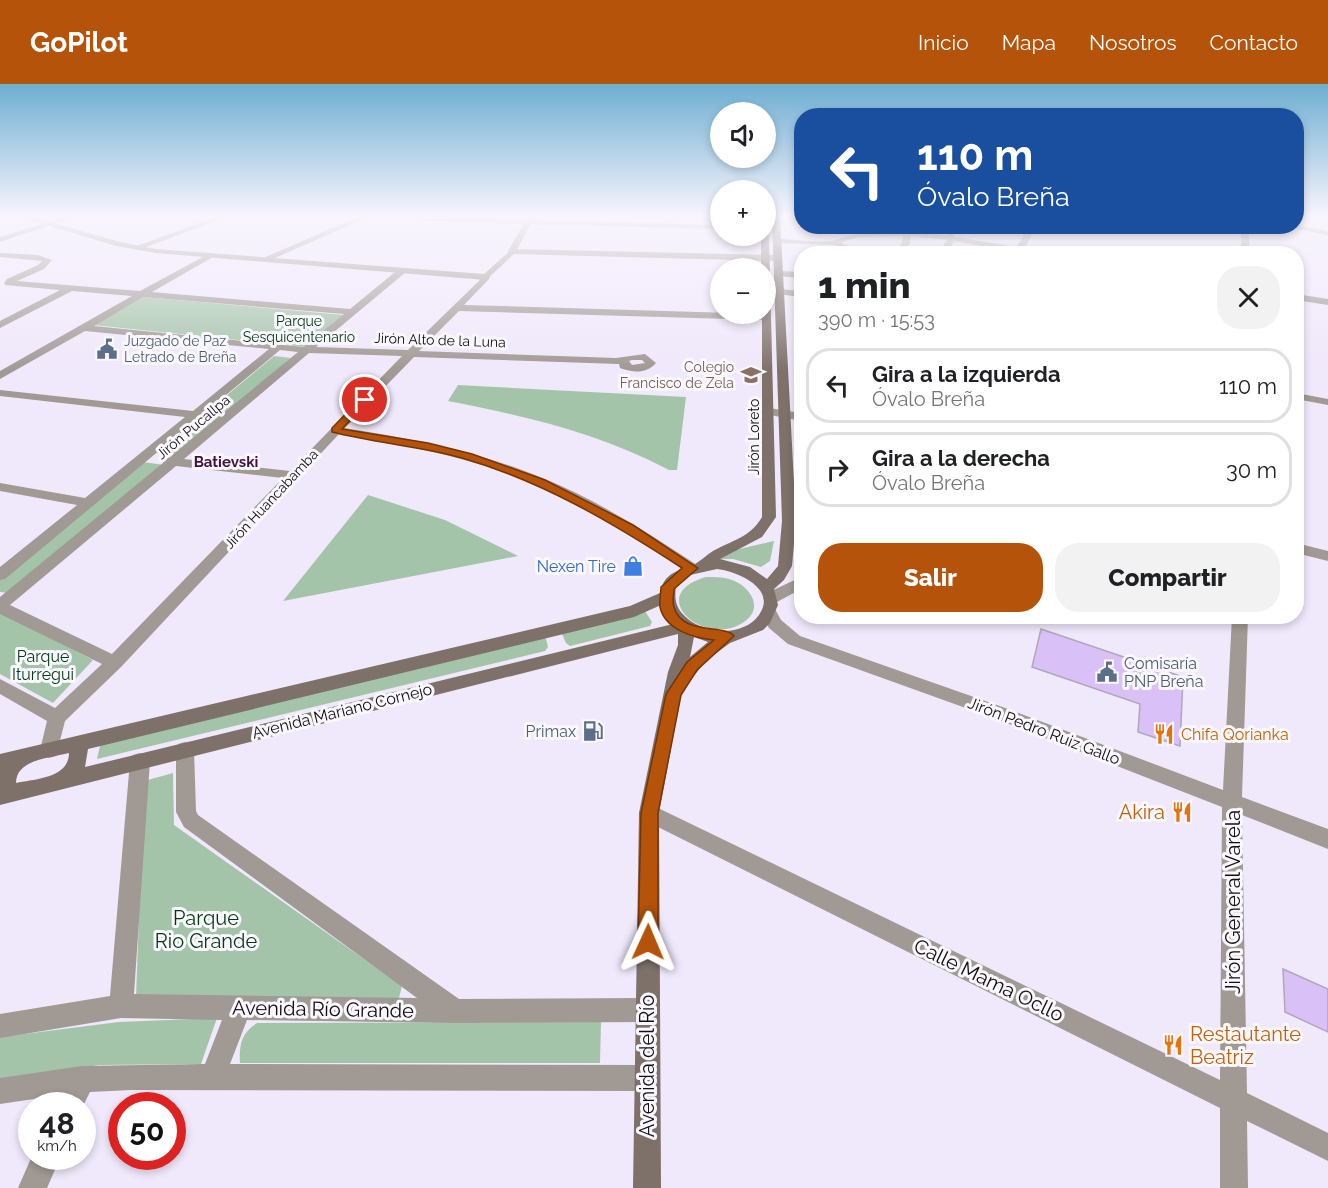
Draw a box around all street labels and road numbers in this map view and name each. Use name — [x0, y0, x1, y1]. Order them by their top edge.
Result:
street label: Jirón Alto de la Luna — [374, 330, 506, 350]
street label: Jirón Pucallpa — [153, 392, 233, 462]
street label: Jirón Loreto — [746, 399, 762, 475]
street label: Jirón Huancabamba — [221, 446, 321, 552]
street label: Avenida Mariano Cornejo — [250, 679, 434, 743]
street label: Jirón Pedro Ruiz Gallo — [965, 693, 1123, 769]
street label: Jirón General Varela — [1221, 810, 1245, 994]
street label: Calle Mama Ocllo — [910, 933, 1068, 1027]
street label: Avenida Río Grande — [232, 995, 414, 1023]
street label: Avenida del Río — [635, 995, 659, 1137]

